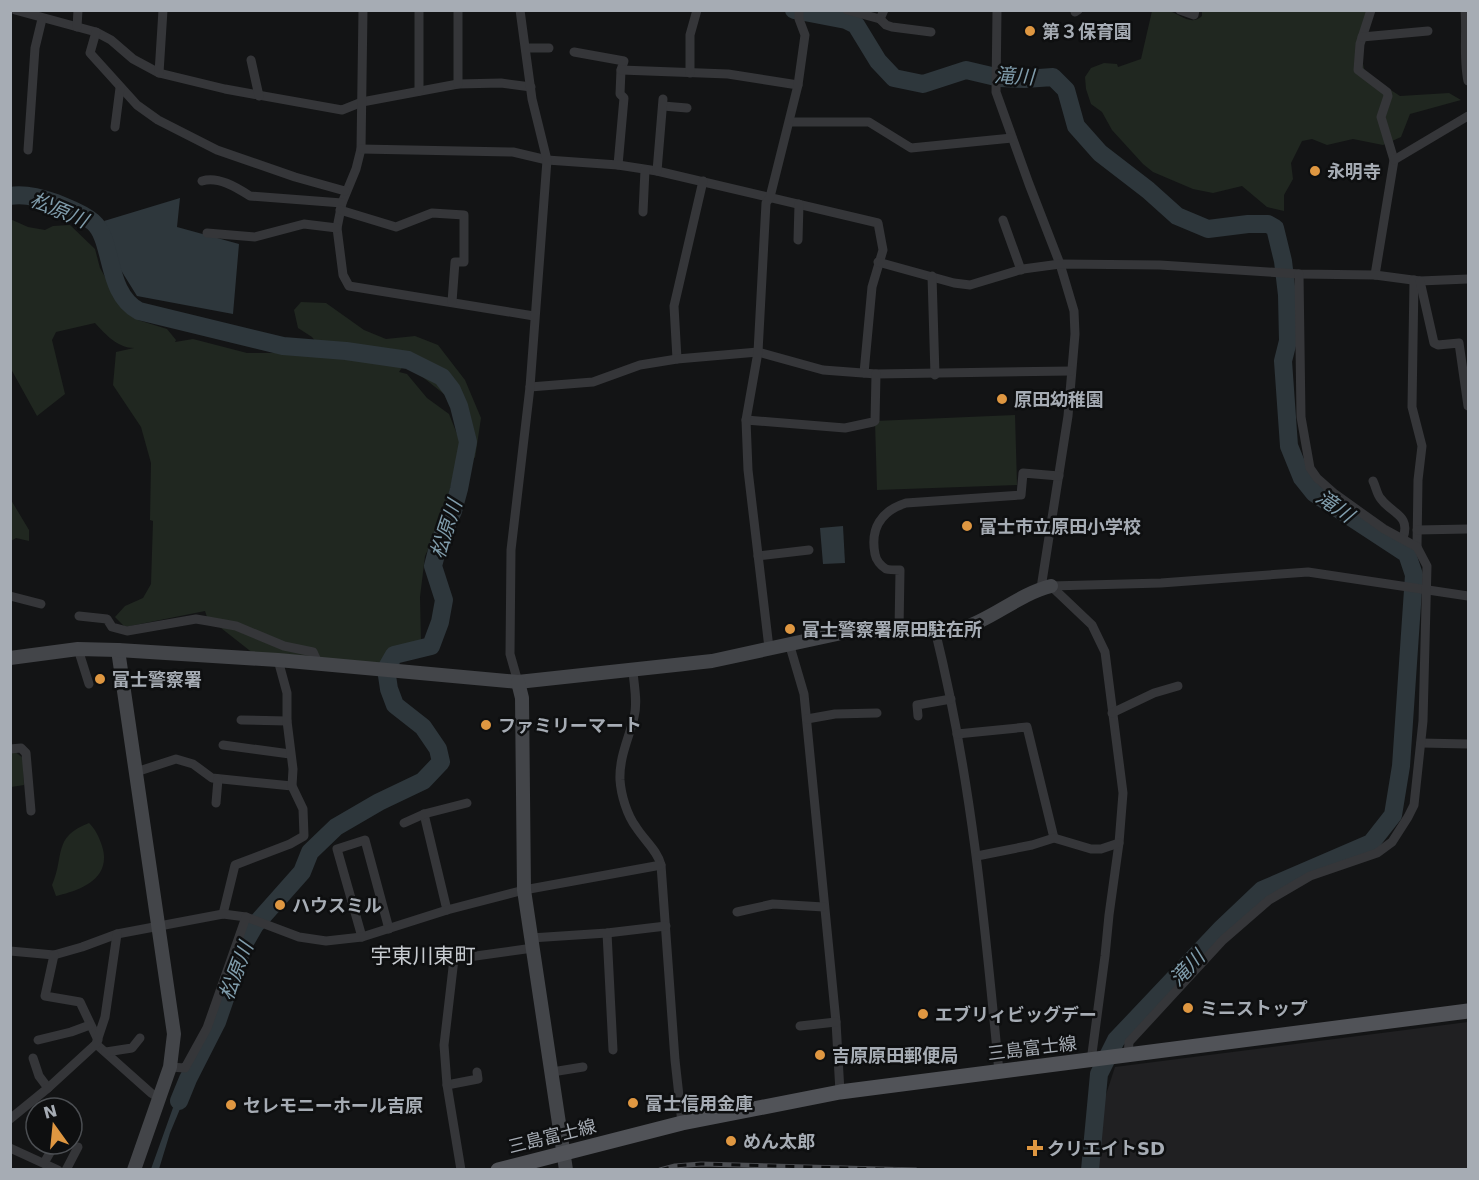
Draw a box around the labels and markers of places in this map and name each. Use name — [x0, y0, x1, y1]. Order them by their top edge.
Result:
place label: 第３保育園 — [1042, 21, 1132, 42]
marker: 第３保育園 — [1023, 24, 1037, 38]
place label: 永明寺 — [1327, 161, 1381, 182]
marker: 永明寺 — [1308, 164, 1322, 178]
place label: 原田幼稚園 — [1014, 389, 1104, 410]
marker: 原田幼稚園 — [995, 392, 1009, 406]
place label: 富士市立原田小学校 — [979, 516, 1141, 537]
marker: 富士市立原田小学校 — [960, 519, 974, 533]
place label: 富士警察署原田駐在所 — [802, 619, 982, 640]
marker: 富士警察署原田駐在所 — [783, 622, 797, 636]
place label: 富士警察署 — [112, 669, 202, 690]
marker: 富士警察署 — [93, 672, 107, 686]
place label: ファミリーマート — [498, 715, 642, 736]
marker: ファミリーマート — [479, 718, 493, 732]
place label: ハウスミル — [292, 895, 382, 916]
marker: ハウスミル — [273, 898, 287, 912]
place label: ミニストップ — [1200, 998, 1308, 1019]
marker: ミニストップ — [1181, 1001, 1195, 1015]
place label: エブリィビッグデー — [935, 1004, 1097, 1025]
marker: エブリィビッグデー — [916, 1007, 930, 1021]
place label: 吉原原田郵便局 — [832, 1045, 958, 1066]
marker: 吉原原田郵便局 — [813, 1048, 827, 1062]
place label: 富士信用金庫 — [645, 1093, 753, 1114]
place label: セレモニーホール吉原 — [243, 1095, 423, 1116]
marker: 富士信用金庫 — [626, 1096, 640, 1110]
marker: セレモニーホール吉原 — [224, 1098, 238, 1112]
place label: めん太郎 — [743, 1131, 815, 1152]
marker: めん太郎 — [724, 1134, 738, 1148]
place label: クリエイトSD — [1047, 1138, 1165, 1159]
marker: クリエイトSD — [1028, 1141, 1042, 1155]

